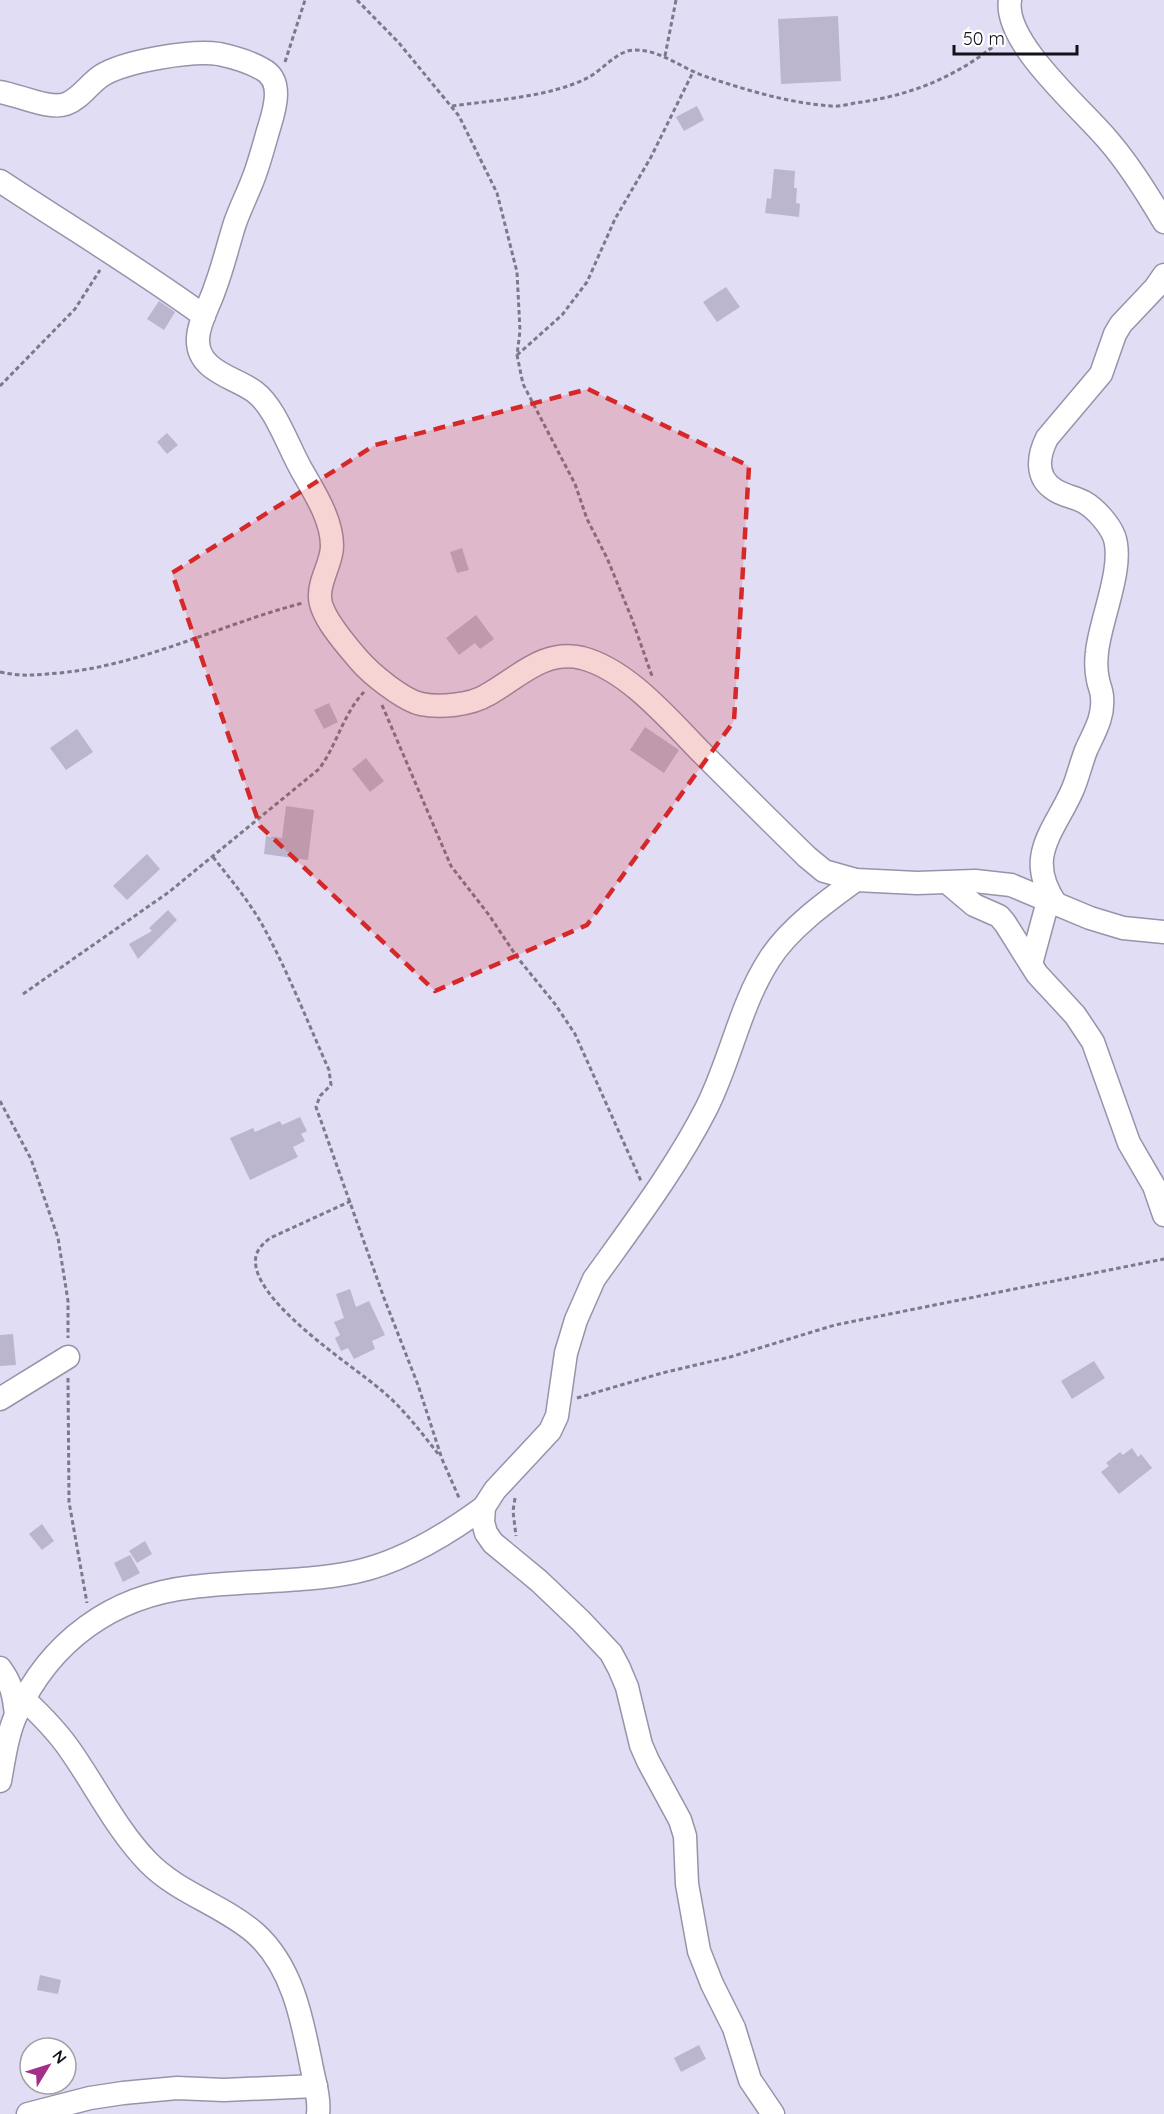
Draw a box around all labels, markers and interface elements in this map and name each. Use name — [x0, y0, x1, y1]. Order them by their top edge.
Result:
scale bar — [954, 18, 1077, 56]
text: 50 m — [963, 27, 1005, 50]
north arrow — [18, 2036, 78, 2096]
text: N — [48, 2046, 71, 2068]

